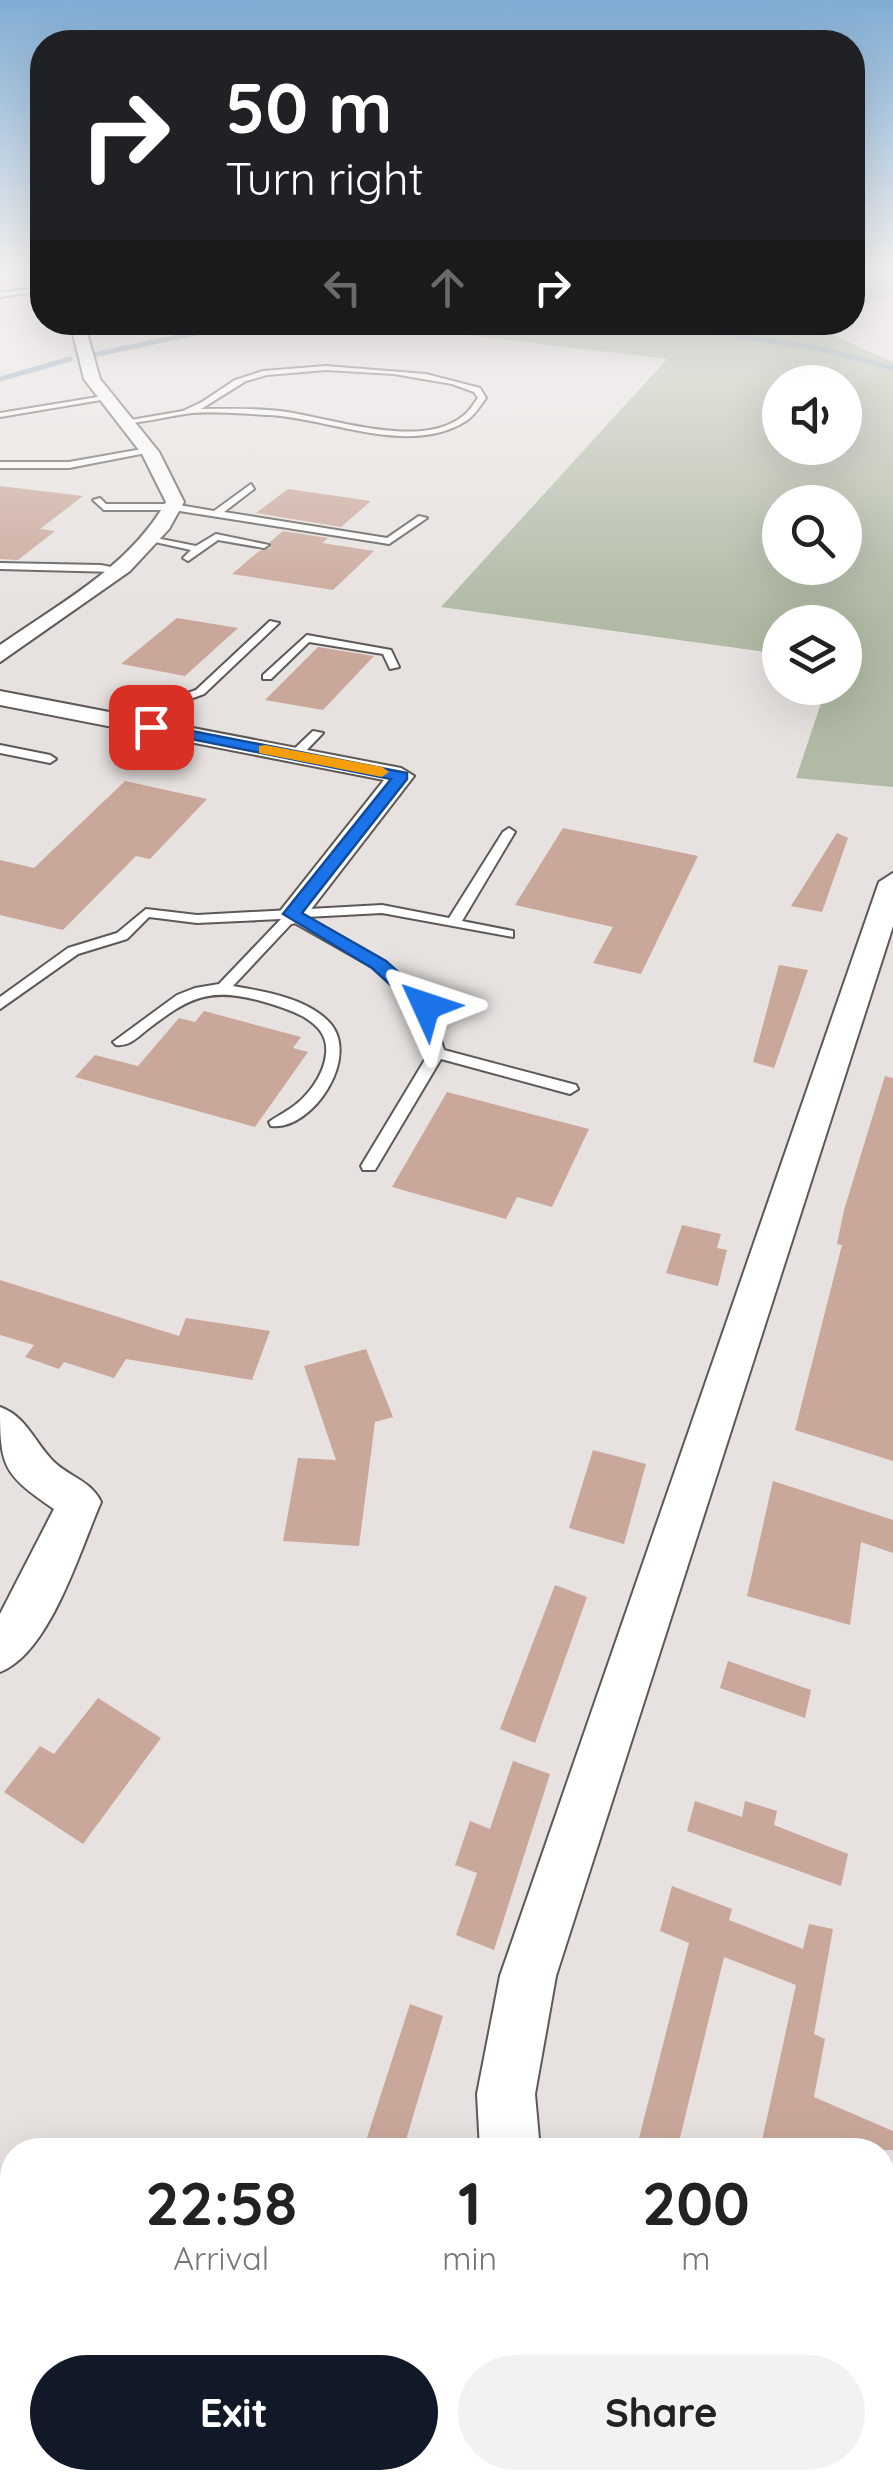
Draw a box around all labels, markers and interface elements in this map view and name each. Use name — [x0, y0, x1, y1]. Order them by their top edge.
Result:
text: 50 m — [225, 63, 392, 151]
icon: right — [60, 70, 190, 200]
text: Turn right — [225, 150, 424, 206]
icon: left — [315, 260, 370, 315]
icon: ahead — [420, 260, 475, 315]
icon: right — [525, 260, 580, 315]
map controls — [762, 365, 862, 705]
button: sound — [762, 365, 862, 465]
button: search — [762, 485, 862, 585]
button: layers — [762, 605, 862, 705]
pin — [109, 685, 194, 770]
icon: arrive — [124, 700, 179, 755]
position arrow — [374, 954, 478, 1058]
text: 22:58 — [145, 2165, 297, 2240]
text: 1 — [458, 2165, 481, 2240]
text: 200 — [642, 2165, 750, 2240]
text: Arrival — [173, 2238, 269, 2278]
text: min — [442, 2238, 497, 2278]
text: m — [681, 2238, 711, 2278]
button: Exit — [30, 2355, 438, 2470]
button: Share — [458, 2355, 865, 2470]

